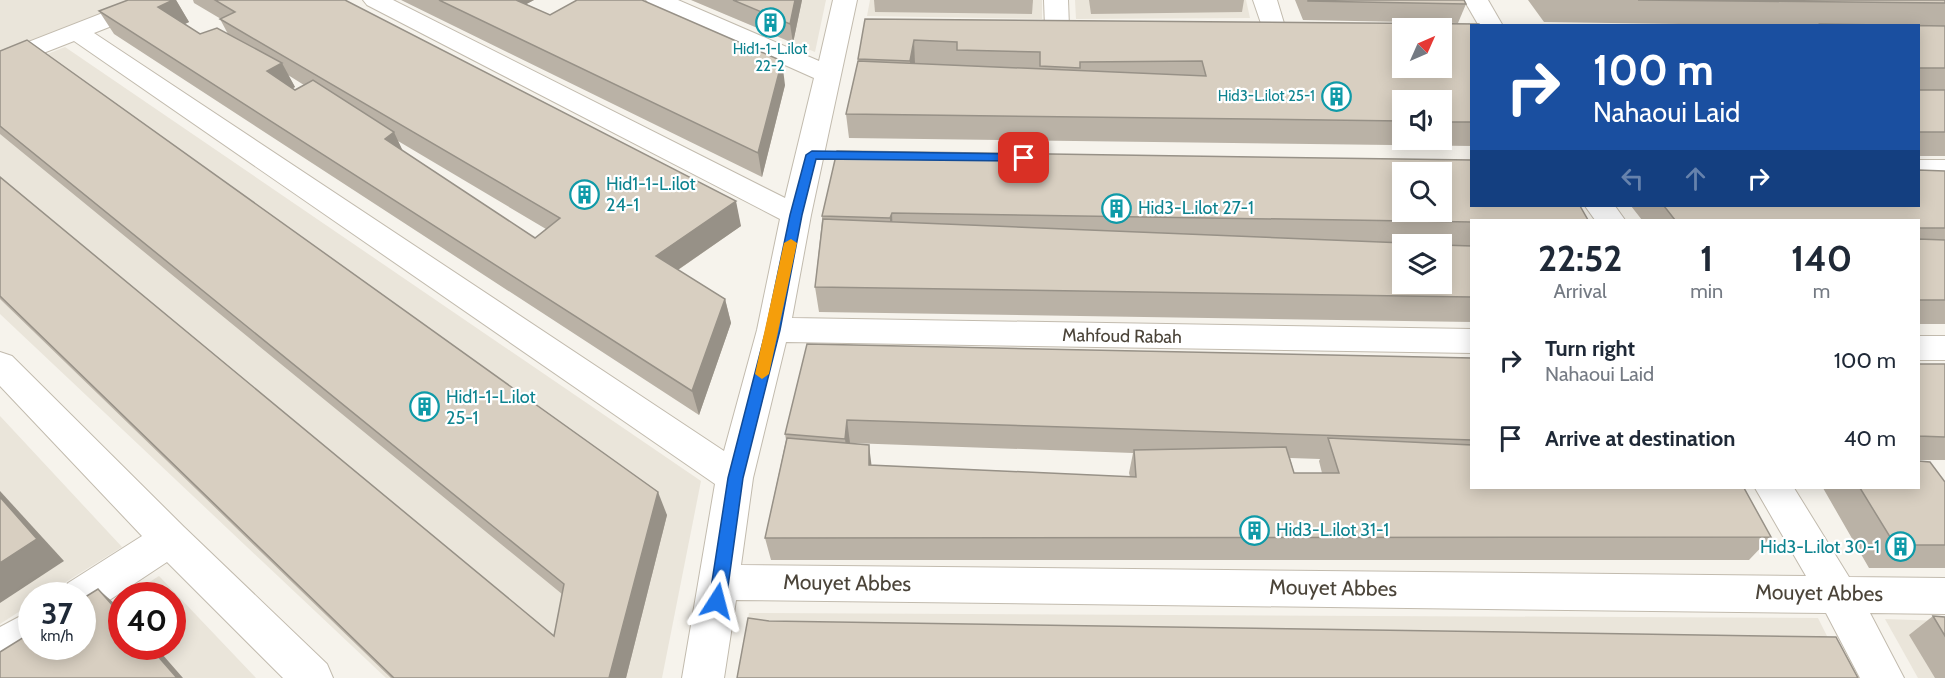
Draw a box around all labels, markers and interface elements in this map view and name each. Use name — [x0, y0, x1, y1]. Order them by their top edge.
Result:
building icon: Hid1-1-L.ilot 22-2 — [754, 6, 786, 38]
north arrow — [1392, 18, 1452, 78]
map controls — [1392, 18, 1452, 294]
place label: Hid1-1-L.ilot 22-2 — [733, 40, 807, 75]
text: 100 m — [1593, 44, 1714, 96]
icon: right — [1494, 48, 1572, 126]
building icon: Hid3-L.ilot 25-1 — [1320, 80, 1352, 112]
place label: Hid3-L.ilot 25-1 — [1218, 87, 1315, 105]
button: sound — [1392, 90, 1452, 150]
text: Nahaoui Laid — [1593, 96, 1740, 129]
pin — [998, 132, 1049, 183]
icon: arrive — [1007, 141, 1040, 174]
button: search — [1392, 162, 1452, 222]
icon: left — [1616, 162, 1649, 195]
icon: ahead — [1679, 162, 1712, 195]
icon: right — [1742, 162, 1775, 195]
place label: Hid1-1-L.ilot 24-1 — [606, 173, 696, 216]
building icon: Hid1-1-L.ilot 24-1 — [569, 178, 601, 210]
building icon: Hid3-L.ilot 27-1 — [1101, 192, 1133, 224]
place label: Hid3-L.ilot 27-1 — [1138, 197, 1254, 219]
button: layers — [1392, 234, 1452, 294]
text: 22:52 — [1538, 236, 1622, 280]
text: 1 — [1700, 236, 1713, 280]
text: 140 — [1791, 236, 1852, 280]
text: Arrival — [1553, 279, 1607, 303]
text: min — [1690, 279, 1723, 303]
text: m — [1813, 279, 1830, 303]
street label: Mahfoud Rabah — [1062, 324, 1182, 348]
text: Turn right — [1545, 335, 1635, 362]
icon: right — [1494, 344, 1527, 377]
text: 100 m — [1834, 347, 1896, 374]
text: Nahaoui Laid — [1545, 362, 1654, 386]
place label: Hid1-1-L.ilot 25-1 — [446, 386, 536, 429]
building icon: Hid1-1-L.ilot 25-1 — [409, 391, 441, 423]
icon: arrive — [1494, 422, 1527, 455]
text: Arrive at destination — [1545, 425, 1735, 452]
text: 40 m — [1844, 425, 1896, 452]
building icon: Hid3-L.ilot 31-1 — [1239, 514, 1271, 546]
place label: Hid3-L.ilot 31-1 — [1276, 519, 1389, 541]
building icon: Hid3-L.ilot 30-1 — [1885, 531, 1917, 563]
place label: Hid3-L.ilot 30-1 — [1760, 536, 1880, 558]
position arrow — [685, 569, 749, 633]
street label: Mouyet Abbes — [783, 569, 912, 596]
street label: Mouyet Abbes — [1269, 574, 1398, 601]
street label: Mouyet Abbes — [1755, 579, 1884, 606]
speed limit sign: 40 — [108, 582, 186, 660]
text: 37 — [41, 595, 73, 632]
text: km/h — [41, 627, 73, 645]

